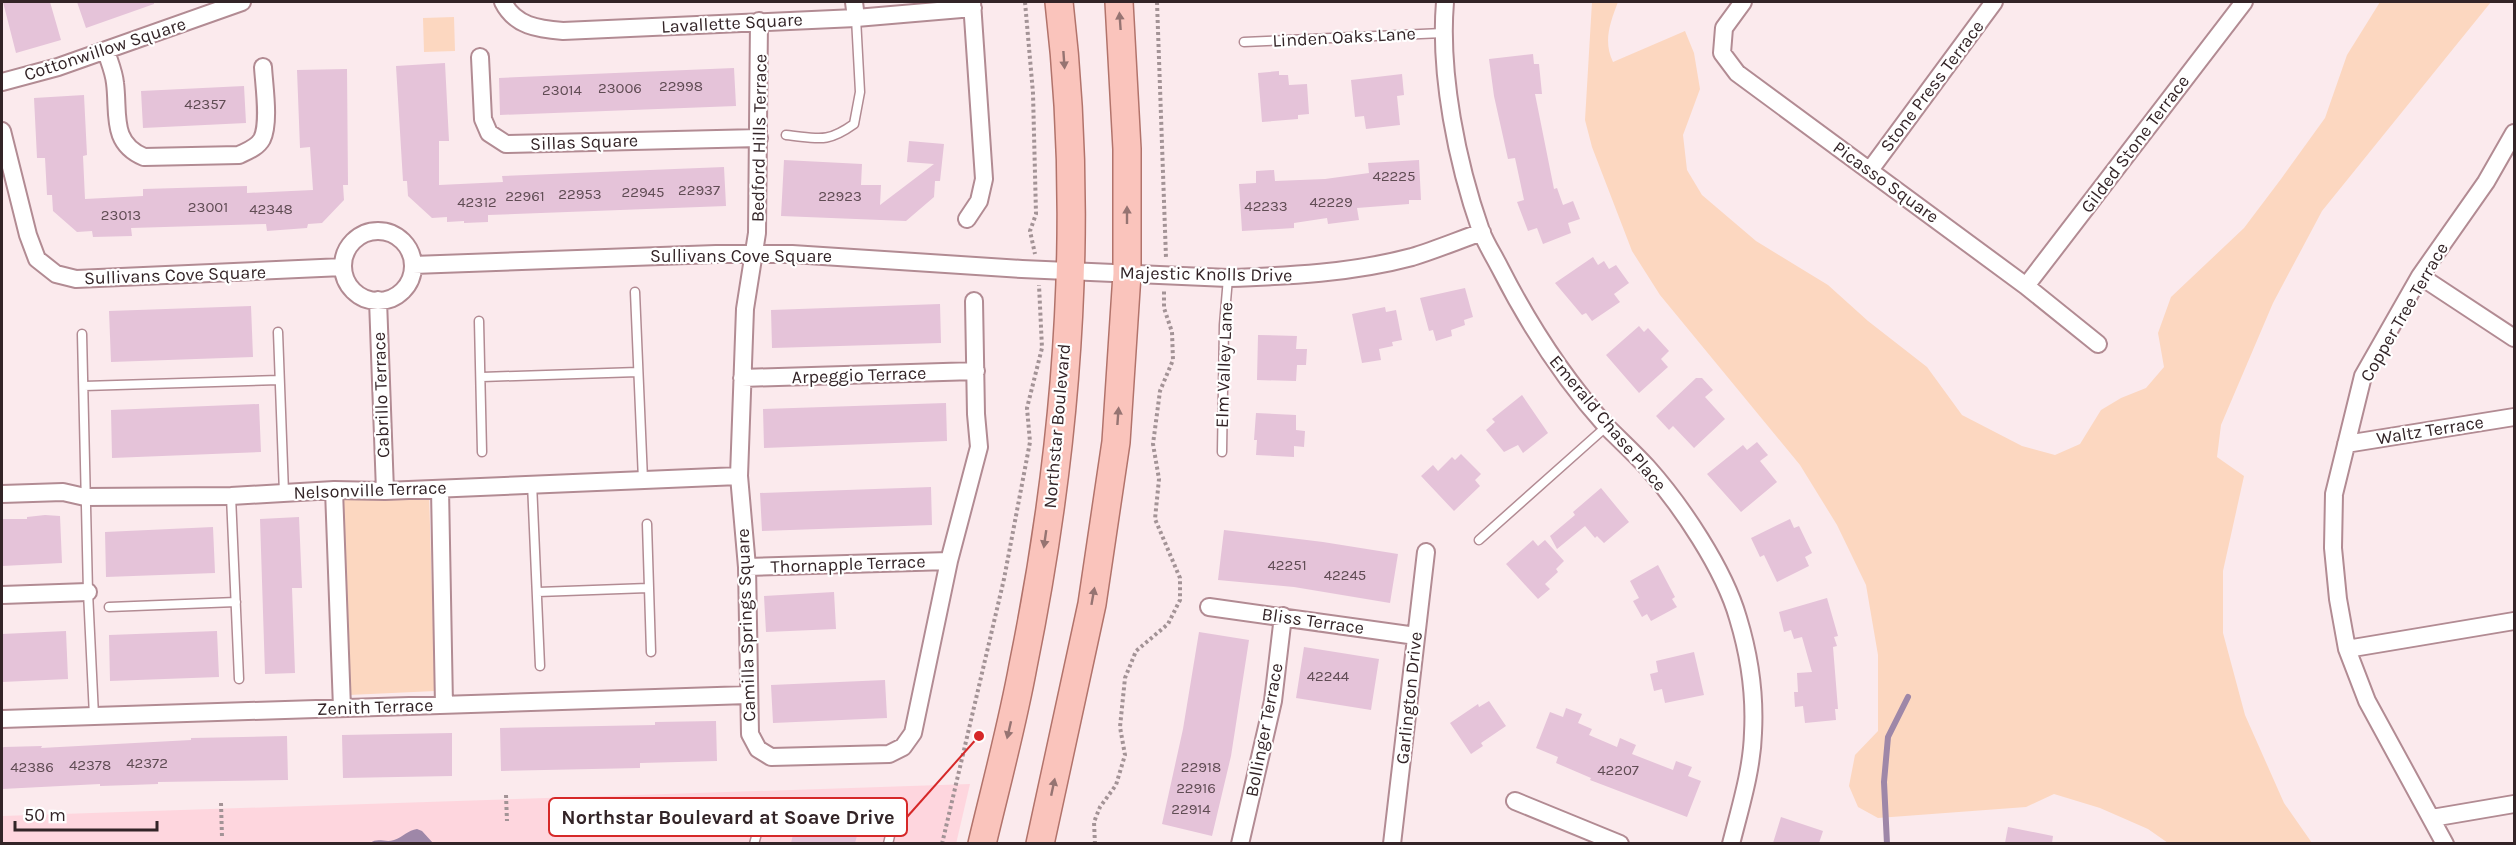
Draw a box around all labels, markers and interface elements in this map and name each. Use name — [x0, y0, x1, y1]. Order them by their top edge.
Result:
street label: Lavallette Square — [661, 8, 803, 38]
one-way arrow — [1115, 11, 1125, 30]
street label: Cottonwillow Square — [21, 12, 189, 86]
street label: Stone Press Terrace — [1875, 16, 1989, 156]
street label: Linden Oaks Lane — [1272, 22, 1416, 52]
one-way arrow — [1059, 50, 1069, 69]
street label: Bedford Hills Terrace — [747, 54, 771, 222]
street label: Gilded Stone Terrace — [2076, 71, 2194, 217]
house number: 22998 — [659, 77, 703, 95]
house number: 23006 — [598, 79, 642, 97]
house number: 23014 — [542, 81, 583, 99]
house number: 42357 — [184, 95, 226, 113]
street label: Sillas Square — [530, 129, 638, 155]
street label: Picasso Square — [1829, 136, 1943, 228]
house number: 42225 — [1373, 167, 1415, 185]
house number: 22937 — [678, 181, 720, 199]
house number: 22945 — [622, 183, 664, 201]
house number: 22953 — [558, 185, 602, 203]
house number: 22961 — [505, 187, 545, 205]
house number: 22923 — [818, 187, 862, 205]
house number: 42312 — [457, 193, 497, 211]
house number: 42229 — [1309, 193, 1353, 211]
house number: 42233 — [1244, 197, 1288, 215]
house number: 23001 — [188, 198, 228, 216]
house number: 42348 — [249, 200, 293, 218]
house number: 23013 — [101, 206, 141, 224]
one-way arrow — [1122, 206, 1132, 225]
street label: Copper Tree Terrace — [2355, 238, 2453, 386]
street label: Sullivans Cove Square — [650, 245, 832, 267]
street label: Sullivans Cove Square — [84, 261, 266, 289]
street label: Majestic Knolls Drive — [1119, 261, 1293, 287]
street label: Elm Valley Lane — [1211, 302, 1237, 428]
street label: Cabrillo Terrace — [368, 332, 394, 458]
street label: Northstar Boulevard — [1039, 343, 1075, 509]
street label: Emerald Chase Place — [1545, 350, 1671, 496]
street label: Arpeggio Terrace — [791, 362, 927, 388]
one-way arrow — [1113, 406, 1123, 425]
street label: Waltz Terrace — [2375, 411, 2485, 449]
street label: Nelsonville Terrace — [293, 476, 447, 504]
street label: Camilla Springs Square — [732, 528, 760, 722]
one-way arrow — [1041, 529, 1050, 548]
street label: Thornapple Terrace — [770, 550, 926, 578]
house number: 42251 — [1267, 556, 1307, 574]
house number: 42245 — [1324, 566, 1366, 584]
one-way arrow — [1089, 586, 1098, 605]
street label: Bliss Terrace — [1260, 603, 1366, 639]
street label: Garlington Drive — [1391, 631, 1427, 765]
street label: Bollinger Terrace — [1240, 661, 1288, 799]
house number: 42244 — [1307, 667, 1350, 685]
street label: Zenith Terrace — [316, 694, 434, 720]
one-way arrow — [1003, 721, 1013, 739]
house number: 42372 — [126, 754, 168, 772]
house number: 42378 — [69, 756, 111, 774]
house number: 42386 — [10, 758, 54, 776]
house number: 22918 — [1181, 758, 1221, 776]
house number: 42207 — [1597, 761, 1639, 779]
one-way arrow — [1049, 777, 1058, 796]
house number: 22916 — [1176, 779, 1216, 797]
scale bar — [15, 794, 158, 832]
callout: Northstar Boulevard at Soave Drive — [549, 798, 907, 836]
house number: 22914 — [1171, 800, 1211, 818]
text: 50 m — [24, 804, 66, 826]
text: Northstar Boulevard at Soave Drive — [561, 806, 895, 829]

